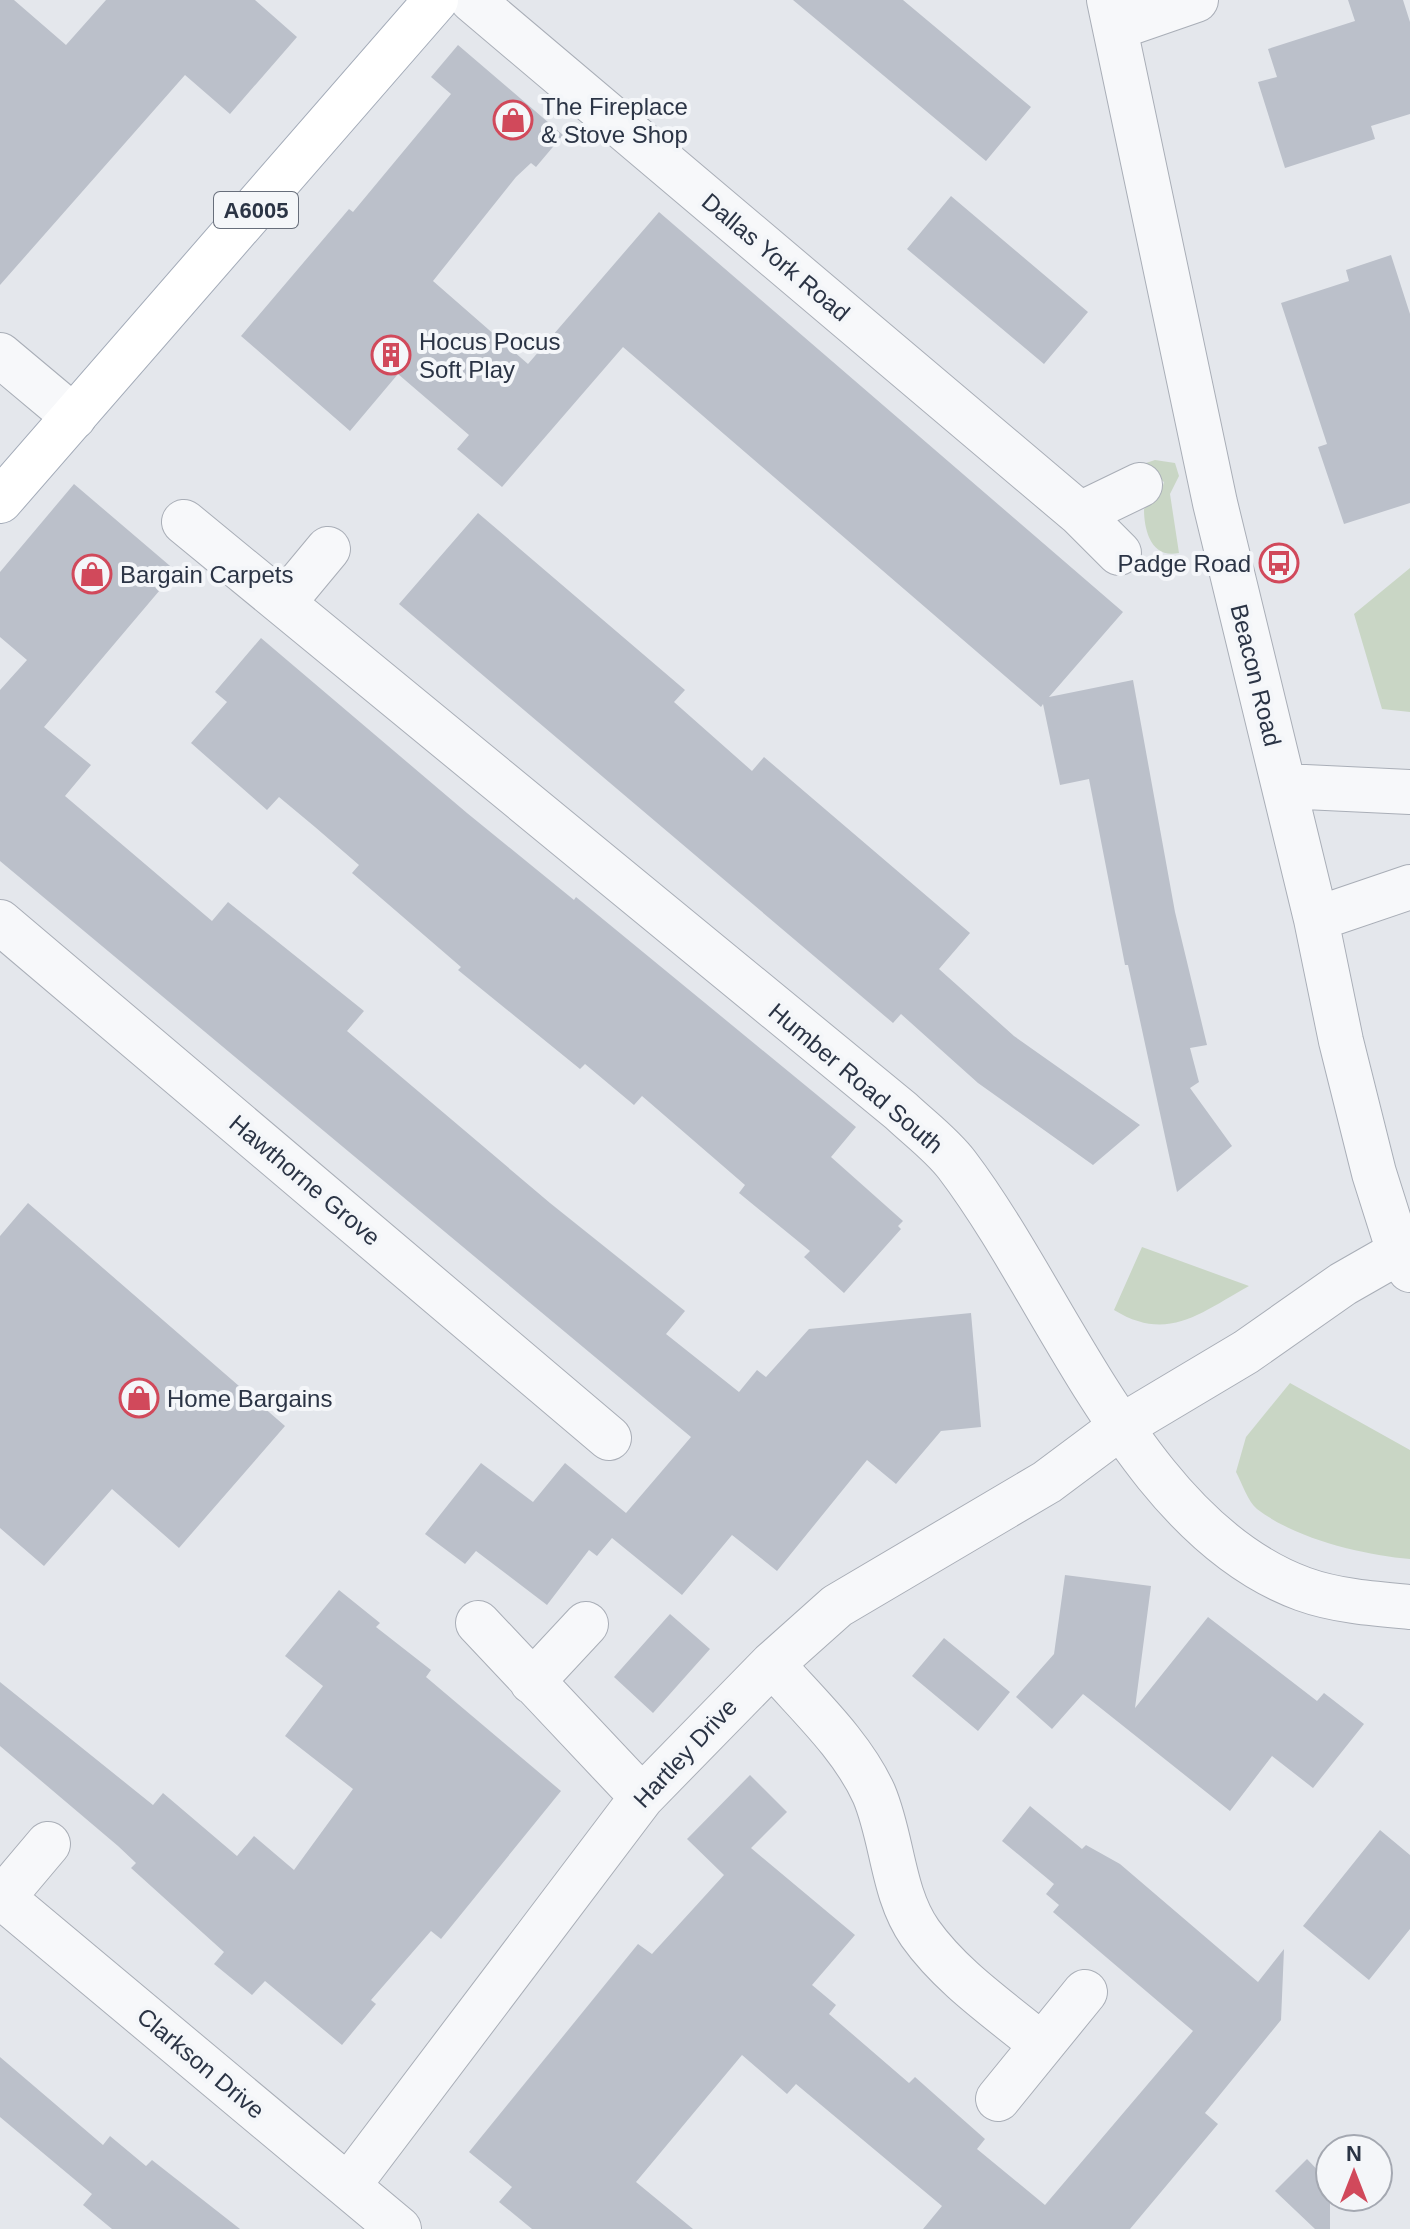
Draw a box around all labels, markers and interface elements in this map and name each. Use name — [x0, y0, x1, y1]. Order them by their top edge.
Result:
place label: The Fireplace & Stove Shop — [541, 93, 688, 148]
shop icon: The Fireplace & Stove Shop — [492, 99, 534, 141]
street label: Dallas York Road — [697, 187, 855, 327]
road number: A6005 — [214, 192, 298, 228]
place label: Hocus Pocus Soft Play — [419, 328, 560, 383]
building icon: Hocus Pocus Soft Play — [370, 334, 412, 376]
bus stop icon: Padge Road — [1258, 542, 1300, 584]
place label: Padge Road — [1118, 550, 1251, 577]
shop icon: Bargain Carpets — [71, 553, 113, 595]
place label: Bargain Carpets — [120, 561, 293, 588]
street label: Beacon Road — [1225, 601, 1287, 749]
street label: Humber Road South — [764, 997, 948, 1159]
street label: Hawthorne Grove — [224, 1109, 386, 1251]
shop icon: Home Bargains — [118, 1377, 160, 1419]
place label: Home Bargains — [167, 1385, 332, 1412]
street label: Hartley Drive — [628, 1693, 742, 1813]
street label: Clarkson Drive — [132, 2002, 270, 2124]
north arrow — [1314, 2133, 1394, 2213]
text: N — [1346, 2141, 1362, 2166]

